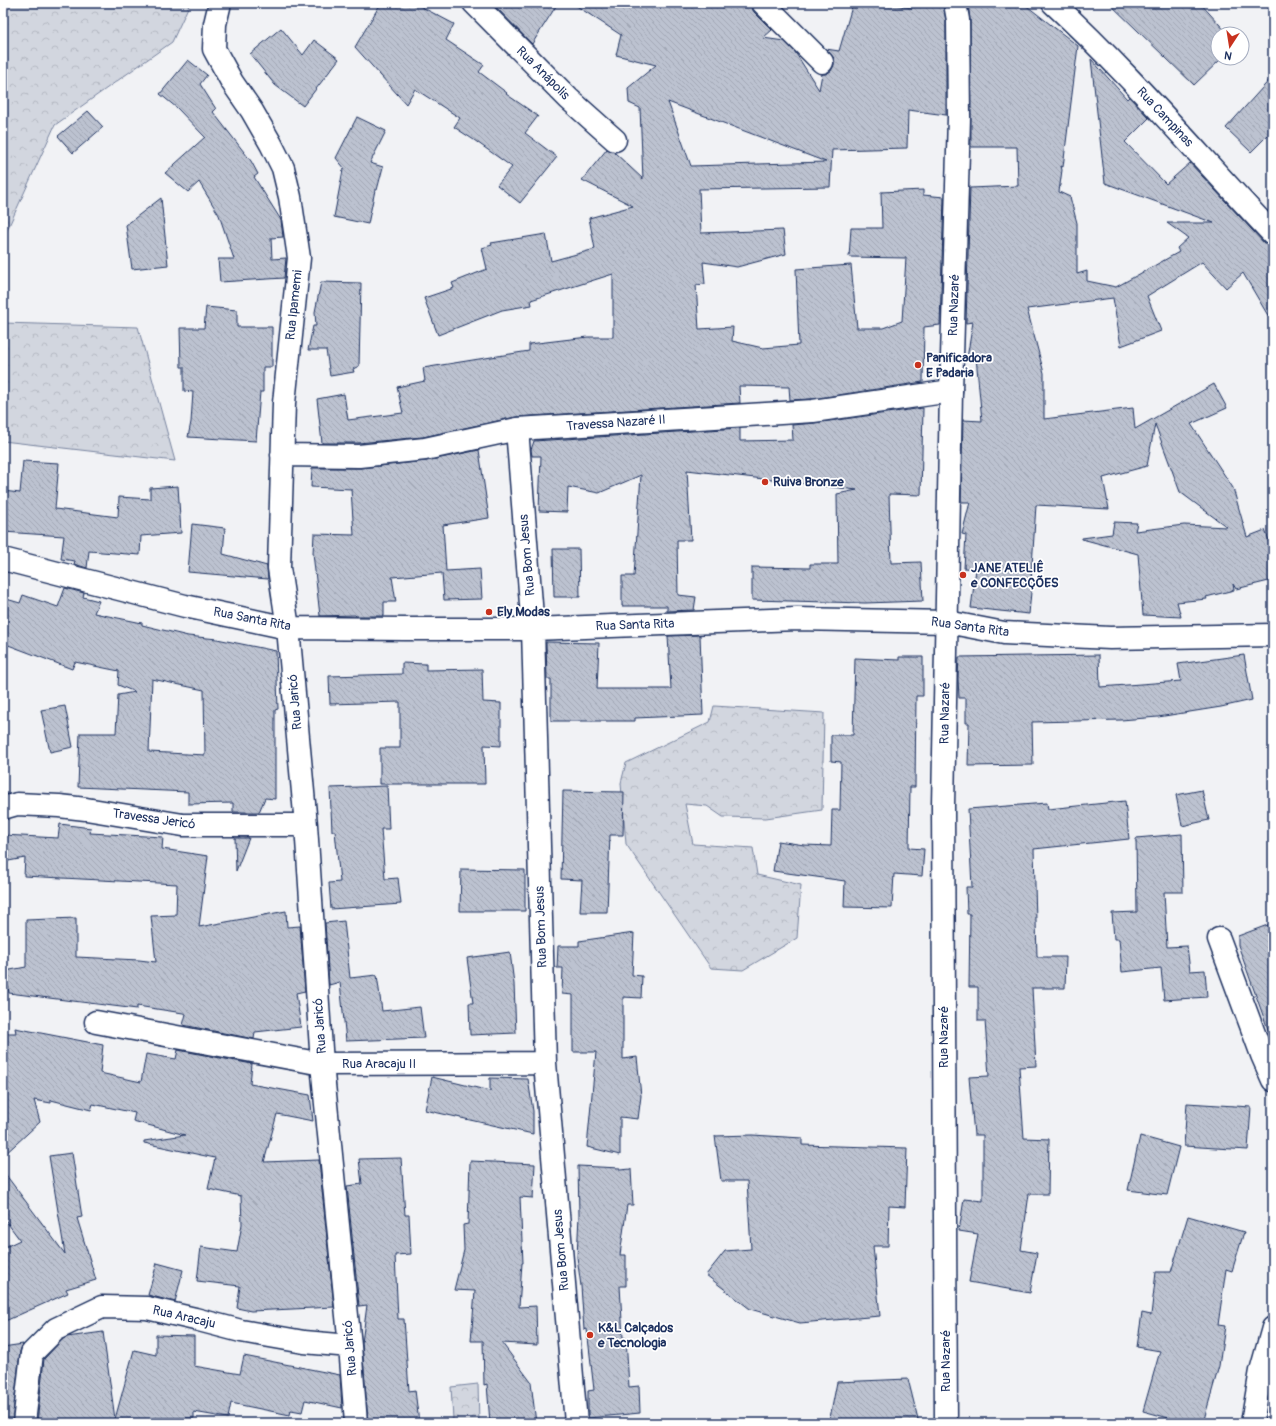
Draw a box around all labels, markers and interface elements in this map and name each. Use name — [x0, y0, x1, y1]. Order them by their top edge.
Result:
north arrow — [1210, 26, 1250, 66]
street label: Rua Anápolis — [513, 43, 573, 103]
text: N — [1222, 48, 1233, 62]
street label: Rua Campinas — [1133, 84, 1197, 150]
street label: Rua Ipamemi — [282, 269, 306, 341]
street label: Rua Nazaré — [945, 274, 963, 336]
place label: Panificadora E Padaria — [926, 350, 992, 381]
marker: Panificadora E Padaria — [913, 360, 923, 370]
street label: Travessa Nazaré II — [566, 412, 666, 434]
place label: Ruiva Bronze — [773, 474, 844, 490]
marker: Ruiva Bronze — [760, 477, 770, 487]
street label: Rua Bom Jesus — [515, 513, 539, 596]
place label: JANE ATELIÊ e CONFECÇÕES — [970, 559, 1059, 591]
marker: JANE ATELIÊ e CONFECÇÕES — [958, 570, 968, 580]
street label: Rua Santa Rita — [212, 604, 292, 634]
place label: Ely Modas — [497, 604, 550, 620]
marker: Ely Modas — [484, 607, 494, 617]
street label: Rua Santa Rita — [930, 614, 1010, 640]
street label: Rua Santa Rita — [595, 616, 675, 634]
street label: Rua Jaricó — [285, 673, 305, 731]
street label: Rua Nazaré — [936, 682, 954, 744]
street label: Travessa Jericó — [112, 805, 196, 833]
street label: Rua Bom Jesus — [532, 886, 550, 968]
street label: Rua Jaricó — [310, 998, 330, 1054]
street label: Rua Nazaré — [936, 1006, 952, 1068]
street label: Rua Aracaju II — [342, 1056, 416, 1072]
street label: Rua Bom Jesus — [549, 1208, 573, 1291]
street label: Rua Aracaju — [151, 1302, 217, 1332]
street label: Rua Jaricó — [340, 1319, 360, 1377]
place label: K&L Calçados e Tecnologia — [597, 1320, 673, 1351]
marker: K&L Calçados e Tecnologia — [585, 1330, 595, 1340]
street label: Rua Nazaré — [938, 1330, 954, 1392]

